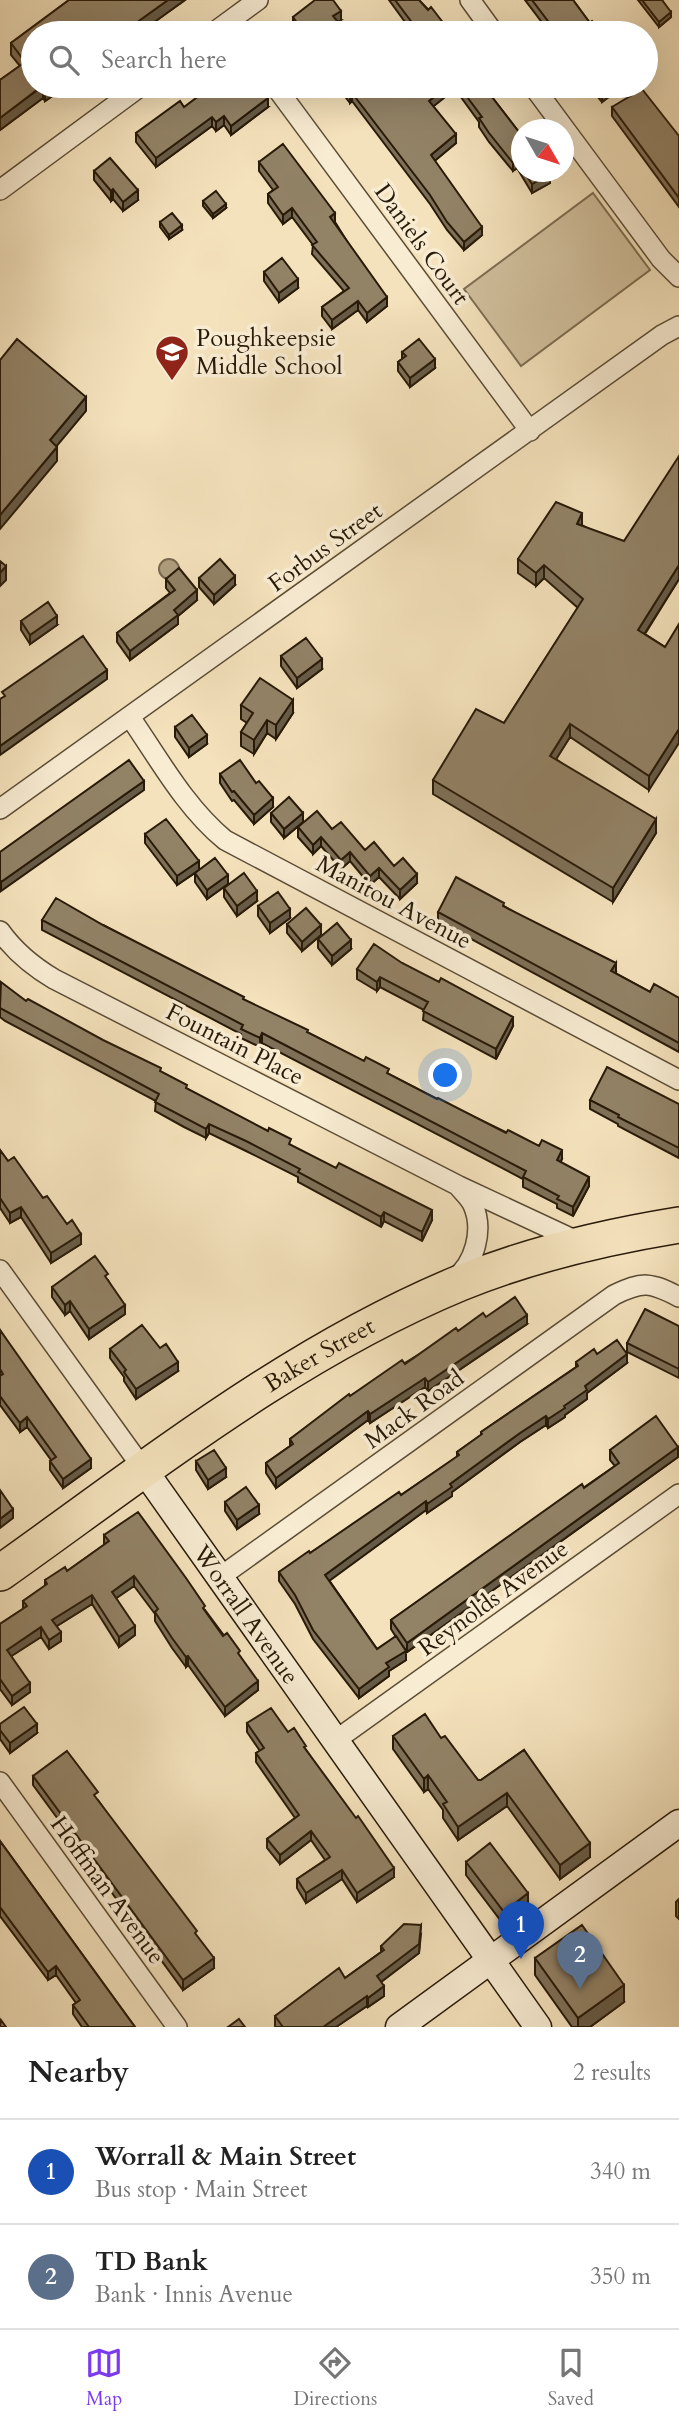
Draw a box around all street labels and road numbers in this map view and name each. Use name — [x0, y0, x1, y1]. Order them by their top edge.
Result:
street label: Daniels Court — [366, 177, 477, 312]
street label: Forbus Street — [262, 495, 389, 600]
street label: Manitou Avenue — [310, 848, 477, 957]
street label: Fountain Place — [160, 996, 309, 1093]
street label: Baker Street — [258, 1310, 381, 1400]
street label: Mack Road — [358, 1362, 471, 1457]
street label: Reynolds Avenue — [412, 1533, 575, 1664]
street label: Worrall Avenue — [184, 1538, 307, 1691]
street label: Hoffman Avenue — [43, 1809, 173, 1971]

